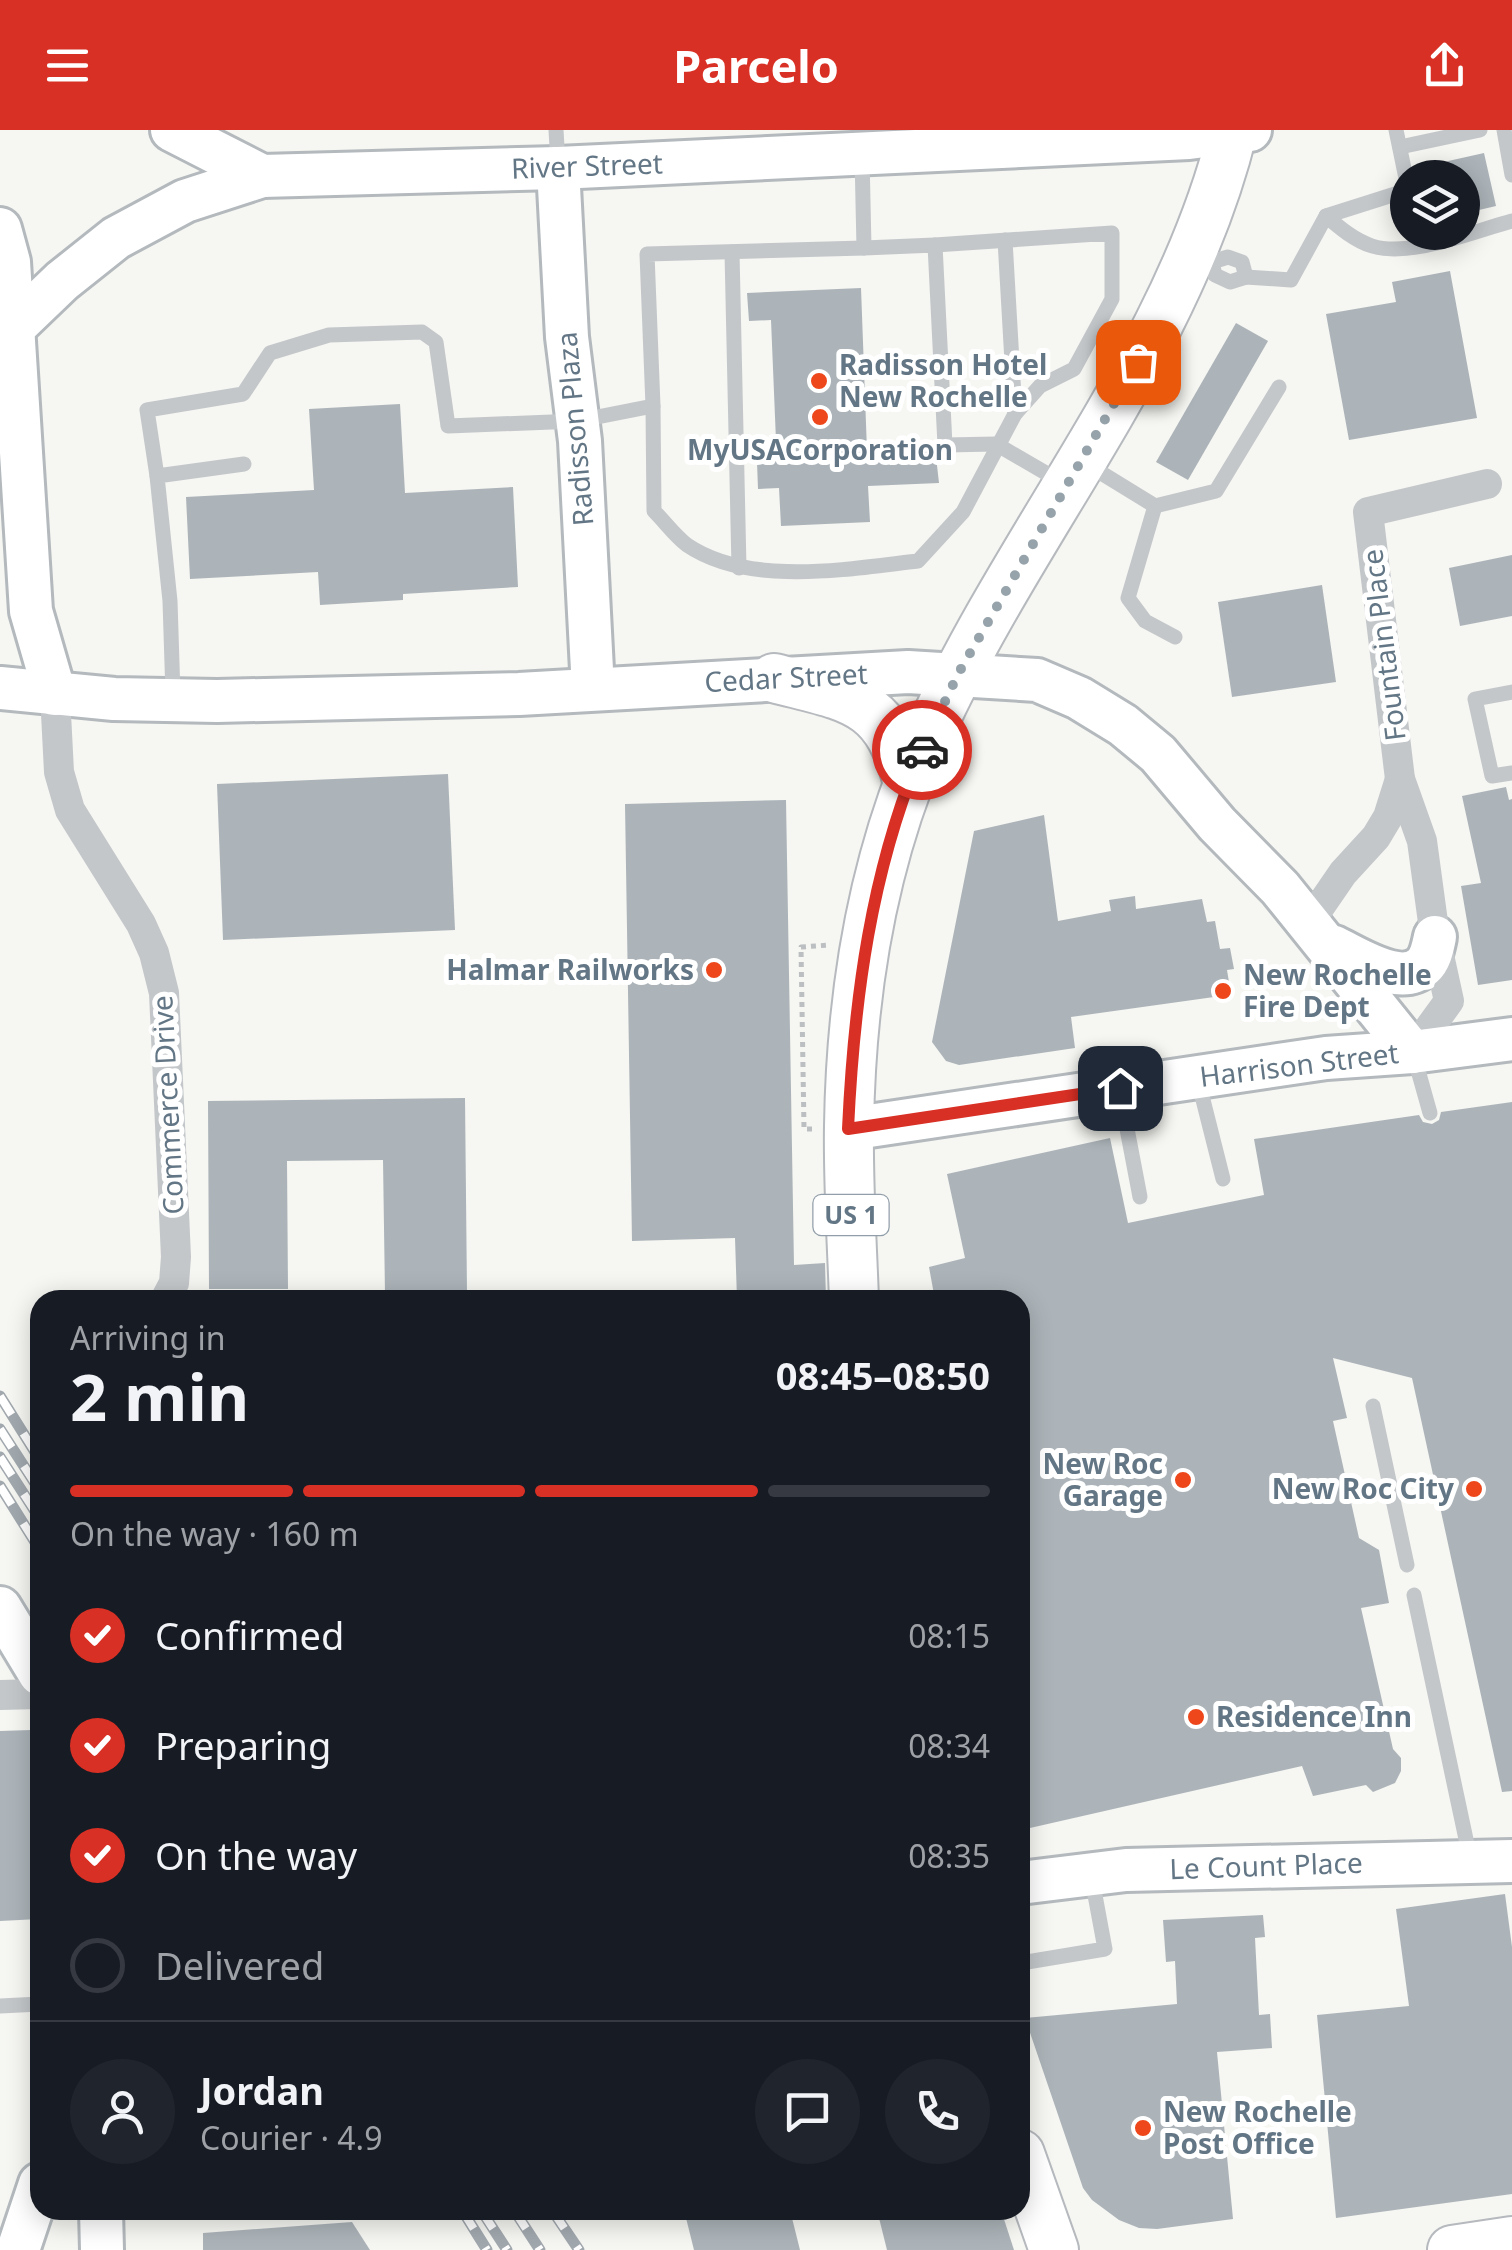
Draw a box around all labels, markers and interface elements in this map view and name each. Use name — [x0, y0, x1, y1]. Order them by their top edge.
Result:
text: Parcelo — [673, 35, 839, 96]
icon: menu — [40, 38, 95, 93]
icon: share — [1417, 38, 1472, 93]
street label: River Street — [511, 143, 663, 187]
map controls — [1390, 160, 1480, 250]
button: layers — [1390, 160, 1480, 250]
pin — [1096, 320, 1181, 405]
street label: Radisson Plaza — [547, 330, 601, 528]
icon: bag — [1111, 335, 1166, 390]
place label: Radisson Hotel New Rochelle — [839, 345, 1047, 415]
marker: Radisson Hotel New Rochelle — [808, 370, 830, 392]
marker: MyUSACorporation — [809, 406, 831, 428]
place label: MyUSACorporation — [687, 430, 953, 468]
street label: Fountain Place — [1352, 547, 1414, 743]
street label: Cedar Street — [703, 654, 869, 700]
courier — [872, 700, 972, 800]
icon: car — [895, 723, 950, 778]
place label: Halmar Railworks — [446, 950, 694, 988]
place label: New Rochelle Fire Dept — [1243, 955, 1432, 1025]
marker: Halmar Railworks — [703, 959, 725, 981]
marker: New Rochelle Fire Dept — [1212, 980, 1234, 1002]
street label: Commerce Drive — [142, 994, 192, 1216]
street label: Harrison Street — [1197, 1033, 1400, 1095]
pin — [1078, 1046, 1163, 1131]
icon: home — [1093, 1061, 1148, 1116]
road number: US 1 — [814, 1195, 888, 1235]
text: Arriving in — [70, 1316, 225, 1359]
text: 08:45–08:50 — [776, 1349, 990, 1401]
text: 2 min — [70, 1352, 249, 1440]
place label: New Roc Garage — [1043, 1444, 1163, 1514]
marker: New Roc Garage — [1172, 1469, 1194, 1491]
place label: New Roc City — [1272, 1469, 1454, 1507]
marker: New Roc City — [1463, 1478, 1485, 1500]
text: On the way · 160 m — [70, 1512, 359, 1555]
icon: check — [70, 1608, 125, 1663]
text: Confirmed — [155, 1609, 344, 1661]
text: 08:15 — [908, 1614, 990, 1657]
place label: Residence Inn — [1216, 1697, 1412, 1735]
marker: Residence Inn — [1185, 1706, 1207, 1728]
icon: check — [70, 1718, 125, 1773]
text: Preparing — [155, 1719, 331, 1771]
text: 08:34 — [908, 1724, 990, 1767]
icon: check — [70, 1828, 125, 1883]
text: On the way — [155, 1829, 357, 1881]
text: 08:35 — [908, 1834, 990, 1877]
street label: Le Count Place — [1169, 1843, 1363, 1887]
text: Delivered — [155, 1939, 324, 1991]
button: person — [70, 2059, 175, 2164]
button: chat — [755, 2059, 860, 2164]
button: phone — [885, 2059, 990, 2164]
text: Jordan — [200, 2064, 324, 2116]
place label: New Rochelle Post Office — [1163, 2092, 1352, 2162]
text: Courier · 4.9 — [200, 2116, 383, 2159]
marker: New Rochelle Post Office — [1132, 2117, 1154, 2139]

